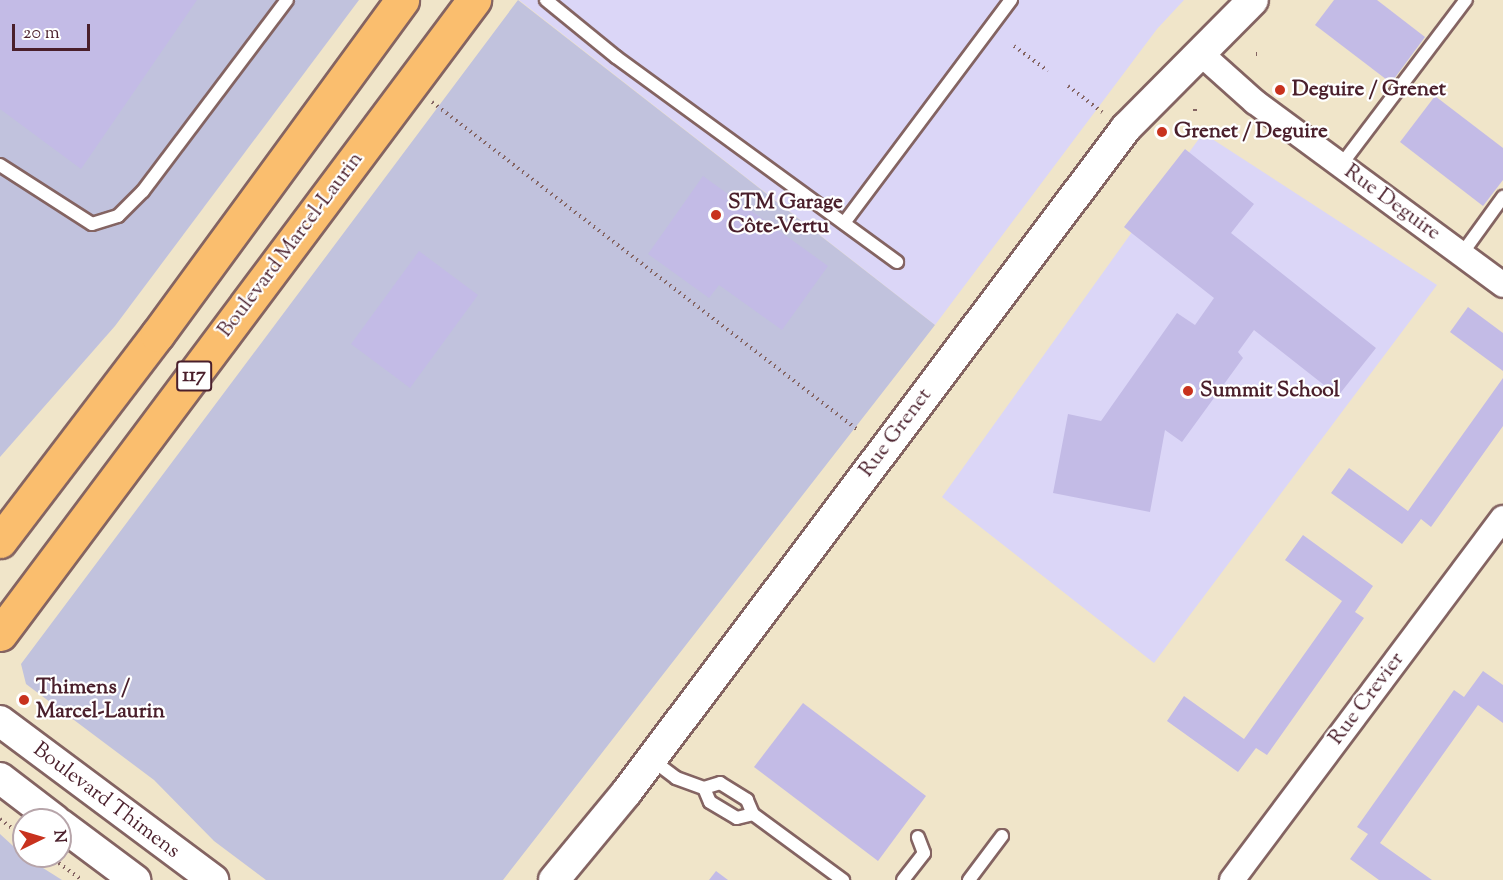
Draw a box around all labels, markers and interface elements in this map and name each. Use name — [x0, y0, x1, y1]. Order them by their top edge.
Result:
scale bar — [15, 12, 93, 50]
text: 20 m — [23, 21, 60, 47]
place label: Deguire / Grenet — [1292, 77, 1446, 103]
marker: Deguire / Grenet — [1273, 83, 1287, 97]
place label: Grenet / Deguire — [1174, 119, 1328, 145]
marker: Grenet / Deguire — [1155, 125, 1169, 139]
street label: Boulevard Marcel-Laurin — [213, 147, 369, 343]
street label: Rue Deguire — [1339, 160, 1445, 246]
place label: STM Garage Côte-Vertu — [728, 190, 843, 240]
marker: STM Garage Côte-Vertu — [709, 208, 723, 222]
road number: 117 — [176, 359, 212, 393]
place label: Summit School — [1200, 378, 1340, 404]
street label: Rue Grenet — [854, 384, 938, 482]
marker: Summit School — [1181, 384, 1195, 398]
street label: Rue Crevier — [1324, 648, 1410, 750]
place label: Thimens / Marcel-Laurin — [36, 675, 165, 725]
marker: Thimens / Marcel-Laurin — [17, 693, 31, 707]
street label: Boulevard Thimens — [28, 738, 184, 864]
north arrow — [12, 808, 72, 868]
text: N — [46, 829, 70, 844]

